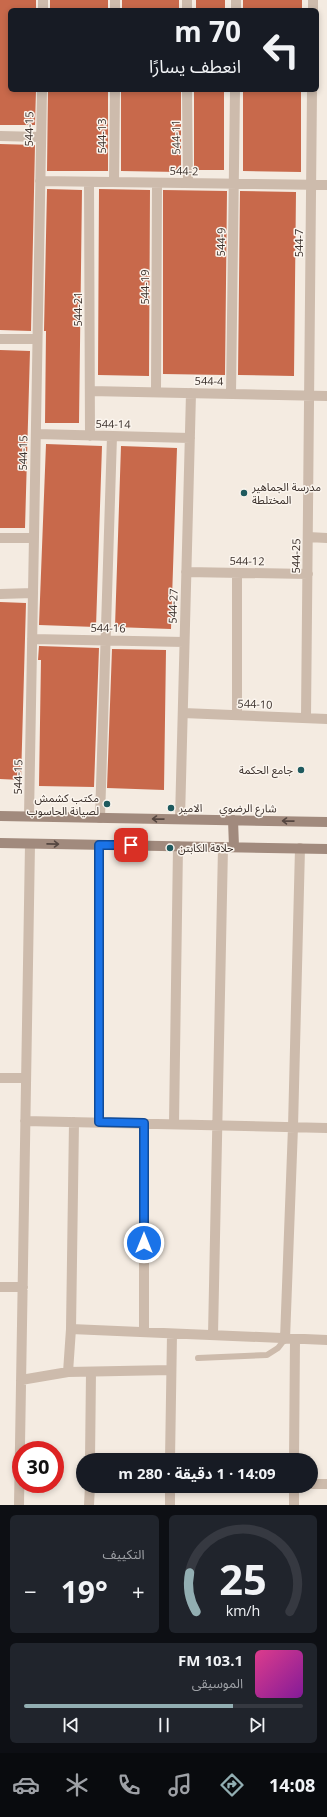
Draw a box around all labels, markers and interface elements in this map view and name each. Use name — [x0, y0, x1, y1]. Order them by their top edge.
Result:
text: 70 m — [174, 12, 241, 50]
icon: left — [255, 24, 307, 76]
text: انعطف يسارًا — [149, 54, 241, 78]
street label: 544-15 — [21, 111, 36, 147]
street label: 544-13 — [94, 119, 109, 154]
street label: 544-11 — [168, 119, 183, 155]
street label: 544-2 — [170, 163, 198, 178]
street label: 544-9 — [213, 228, 228, 256]
street label: 544-7 — [291, 229, 306, 257]
street label: 544-19 — [137, 270, 152, 305]
street label: 544-21 — [70, 292, 85, 327]
street label: 544-4 — [195, 373, 224, 388]
street label: 544-14 — [95, 416, 131, 431]
street label: 544-15 — [15, 435, 30, 471]
place label: مدرسة الجماهير المختلطة — [251, 479, 321, 507]
marker: مدرسة الجماهير المختلطة — [239, 488, 249, 498]
street label: 544-25 — [288, 538, 303, 574]
street label: 544-12 — [229, 553, 265, 568]
street label: 544-27 — [164, 588, 181, 624]
street label: 544-16 — [90, 620, 126, 635]
street label: 544-10 — [237, 695, 273, 712]
street label: 544-15 — [10, 759, 25, 795]
place label: جامع الحكمة — [239, 762, 294, 778]
marker: جامع الحكمة — [296, 765, 306, 775]
place label: مكتب كشمش لصيانة الحاسوب — [27, 790, 99, 818]
marker: مكتب كشمش لصيانة الحاسوب — [102, 799, 112, 809]
place label: الامير — [178, 800, 202, 815]
street label: شارع الرضوي — [219, 800, 277, 818]
marker: الامير — [166, 803, 176, 813]
one-way arrow — [152, 815, 165, 823]
one-way arrow — [282, 817, 295, 825]
pin — [114, 828, 148, 862]
icon: arrive — [120, 834, 142, 856]
one-way arrow — [46, 840, 59, 848]
place label: حلاقة الكابتن — [178, 840, 234, 855]
marker: حلاقة الكابتن — [165, 843, 175, 853]
position arrow — [123, 1222, 165, 1264]
speed limit sign: 30 — [12, 1441, 64, 1493]
text: 14:09 · 1 دقيقة · 280 m — [118, 1463, 276, 1483]
text: التكييف — [103, 1545, 145, 1563]
text: 25 — [219, 1551, 267, 1607]
text: 19° — [61, 1571, 108, 1612]
text: − — [24, 1576, 37, 1606]
text: + — [132, 1576, 145, 1606]
text: km/h — [225, 1601, 260, 1620]
text: 103.1 FM — [178, 1650, 243, 1670]
text: الموسيقى — [192, 1674, 243, 1692]
icon: previous — [60, 1714, 82, 1736]
icon: pause — [153, 1714, 175, 1736]
icon: next — [246, 1714, 268, 1736]
icon: car — [12, 1771, 40, 1799]
icon: climate — [63, 1771, 91, 1799]
icon: phone — [115, 1771, 143, 1799]
icon: music — [166, 1771, 194, 1799]
icon: directions — [218, 1771, 246, 1799]
text: 14:08 — [269, 1773, 315, 1797]

